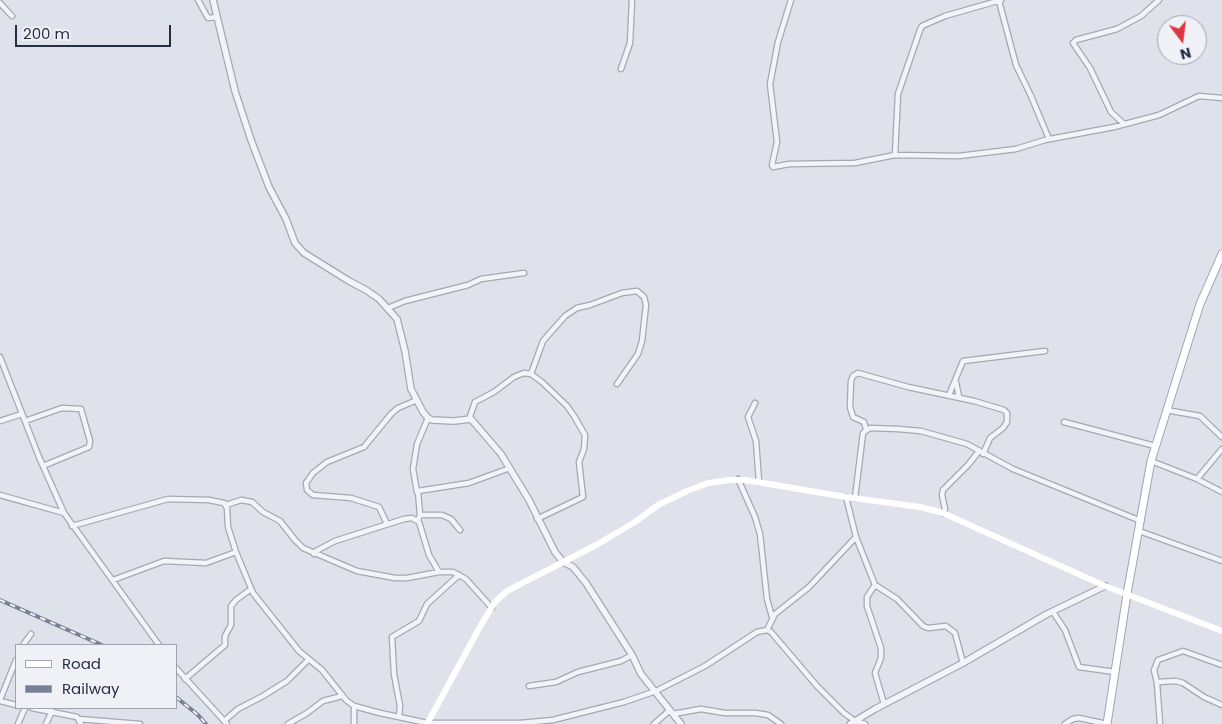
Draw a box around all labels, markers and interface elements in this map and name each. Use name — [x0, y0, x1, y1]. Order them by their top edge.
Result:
scale bar — [18, 15, 174, 47]
north arrow — [1157, 15, 1207, 65]
text: 200 m — [23, 23, 70, 44]
text: N — [1178, 43, 1193, 65]
legend — [15, 644, 178, 709]
text: Road — [62, 653, 101, 674]
text: Railway — [62, 678, 120, 699]

